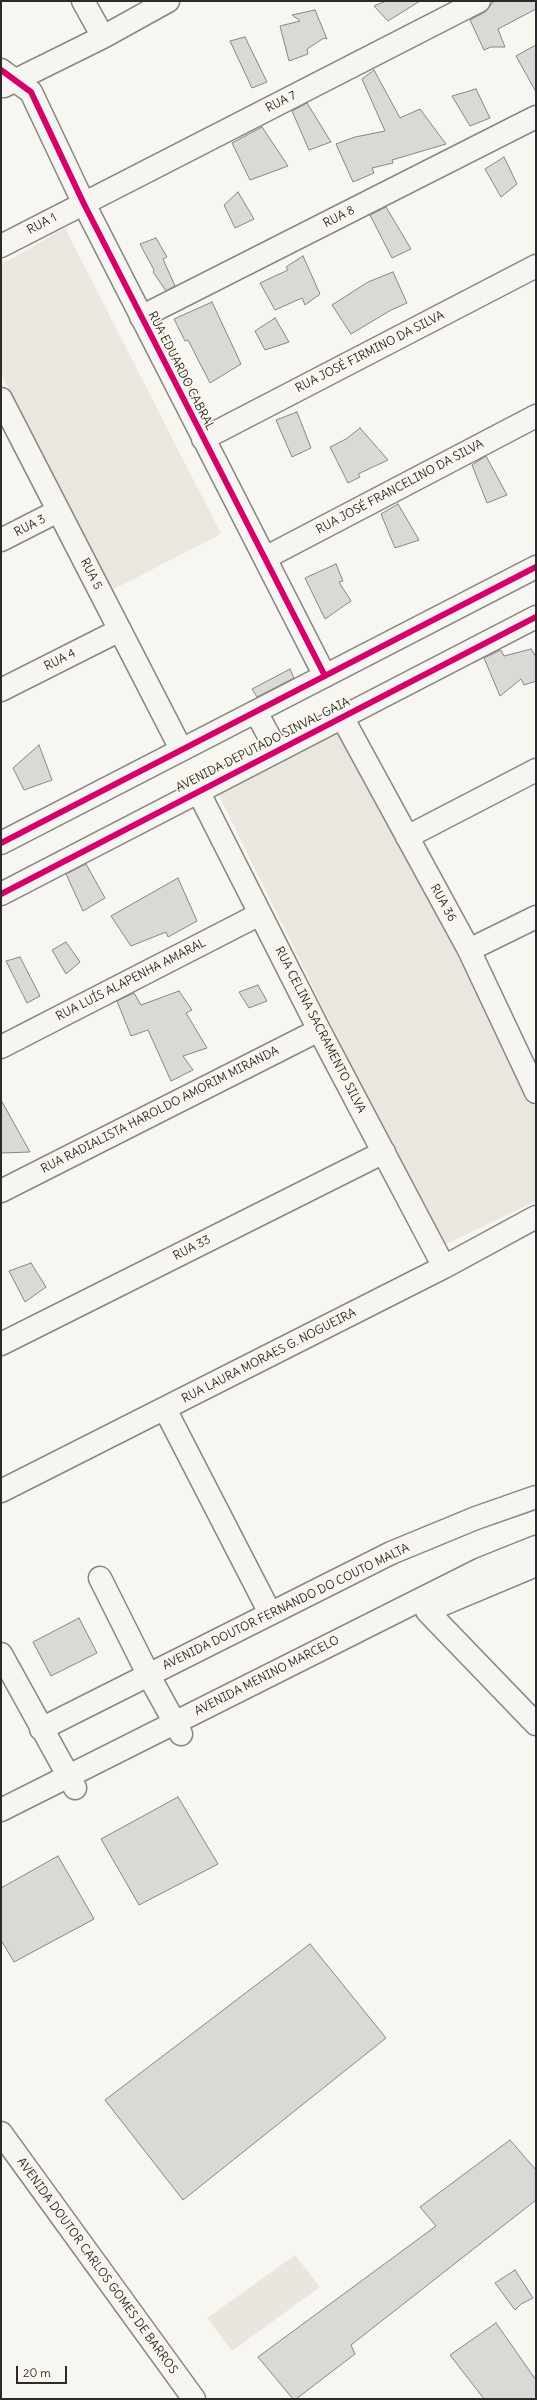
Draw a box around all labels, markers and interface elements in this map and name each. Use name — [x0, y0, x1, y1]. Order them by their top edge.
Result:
street label: RUA 7 — [263, 88, 299, 116]
street label: RUA 8 — [321, 203, 357, 231]
street label: RUA 1 — [25, 210, 59, 238]
street label: RUA JOSÉ FIRMINO DA SILVA — [293, 308, 447, 396]
street label: RUA EDUARDO CABRAL — [145, 309, 217, 433]
street label: RUA JOSÉ FRANCELINO DA SILVA — [314, 437, 486, 537]
street label: RUA 3 — [12, 512, 48, 540]
street label: RUA 5 — [77, 556, 105, 592]
street label: RUA 4 — [42, 646, 78, 674]
street label: AVENIDA DEPUTADO SINVAL GAIA — [174, 695, 352, 795]
street label: RUA 36 — [427, 882, 459, 924]
street label: RUA LUÍS ALAPENHA AMARAL — [54, 936, 208, 1024]
street label: RUA CELINA SACRAMENTO SILVA — [272, 944, 368, 1116]
street label: RUA RADIALISTA HAROLDO AMORIM MIRANDA — [39, 1043, 281, 1177]
street label: RUA 33 — [171, 1233, 213, 1263]
street label: RUA LAURA MORAES G. NOGUEIRA — [179, 1306, 359, 1406]
street label: AVENIDA DOUTOR FERNANDO DO COUTO MALTA — [160, 1541, 412, 1673]
street label: AVENIDA MENINO MARCELO — [192, 1633, 342, 1719]
street label: AVENIDA DOUTOR CARLOS GOMES DE BARROS — [14, 2155, 180, 2377]
scale bar — [18, 2358, 69, 2384]
text: 20 m — [23, 2365, 51, 2380]

